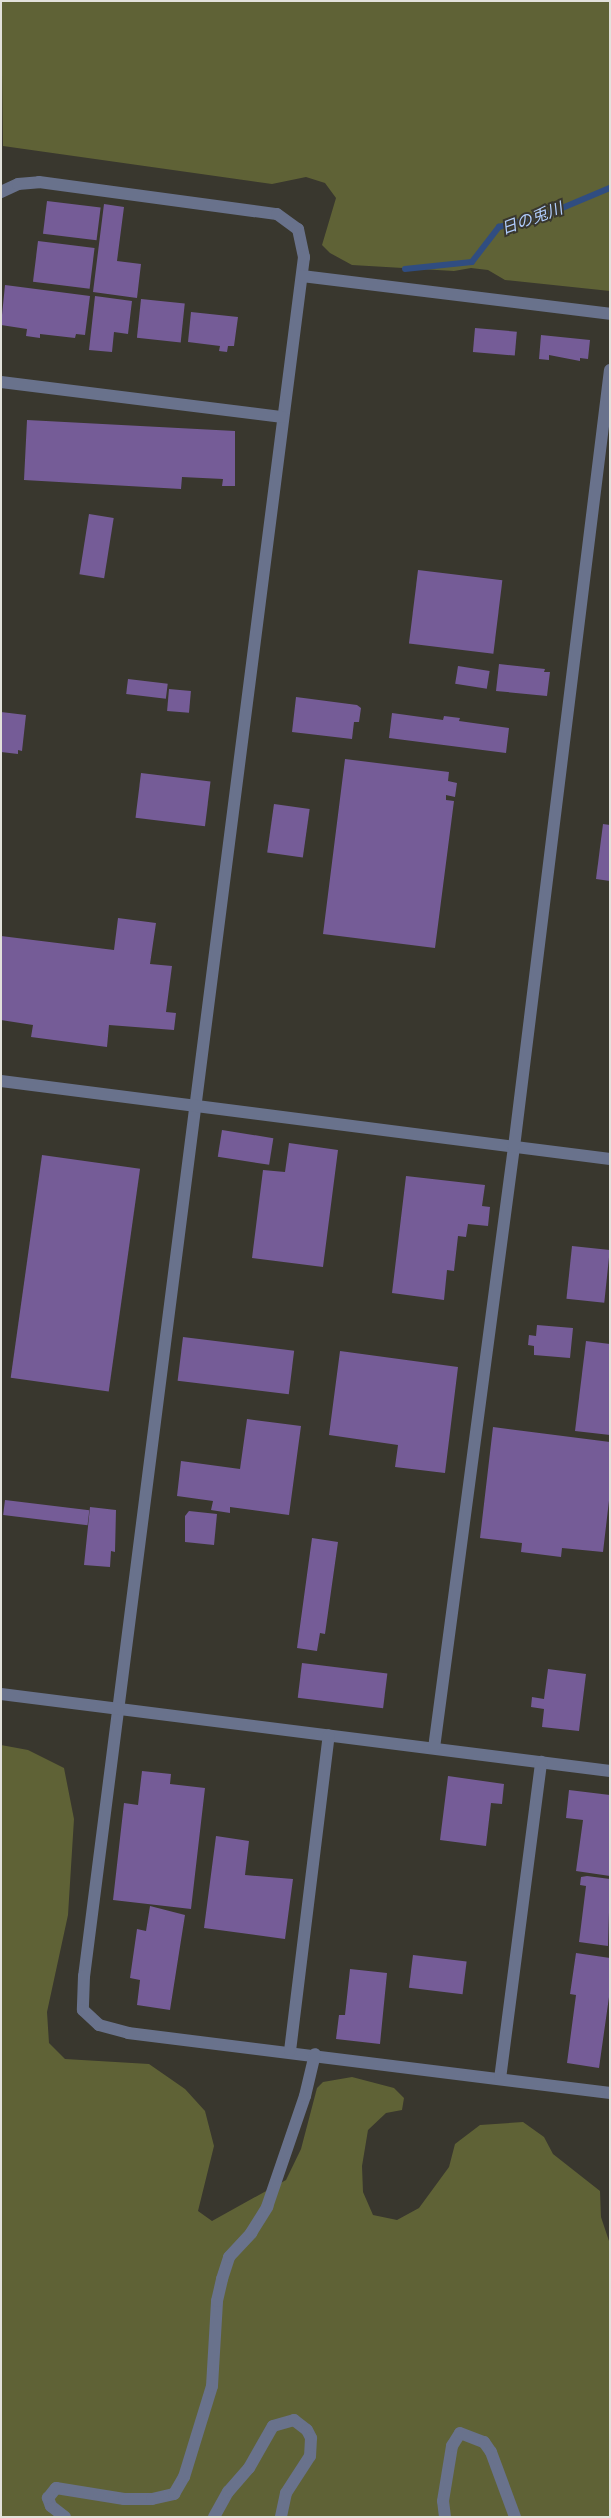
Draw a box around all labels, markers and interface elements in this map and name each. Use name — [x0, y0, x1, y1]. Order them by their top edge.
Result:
water label: 日の兎川 — [499, 199, 565, 239]

